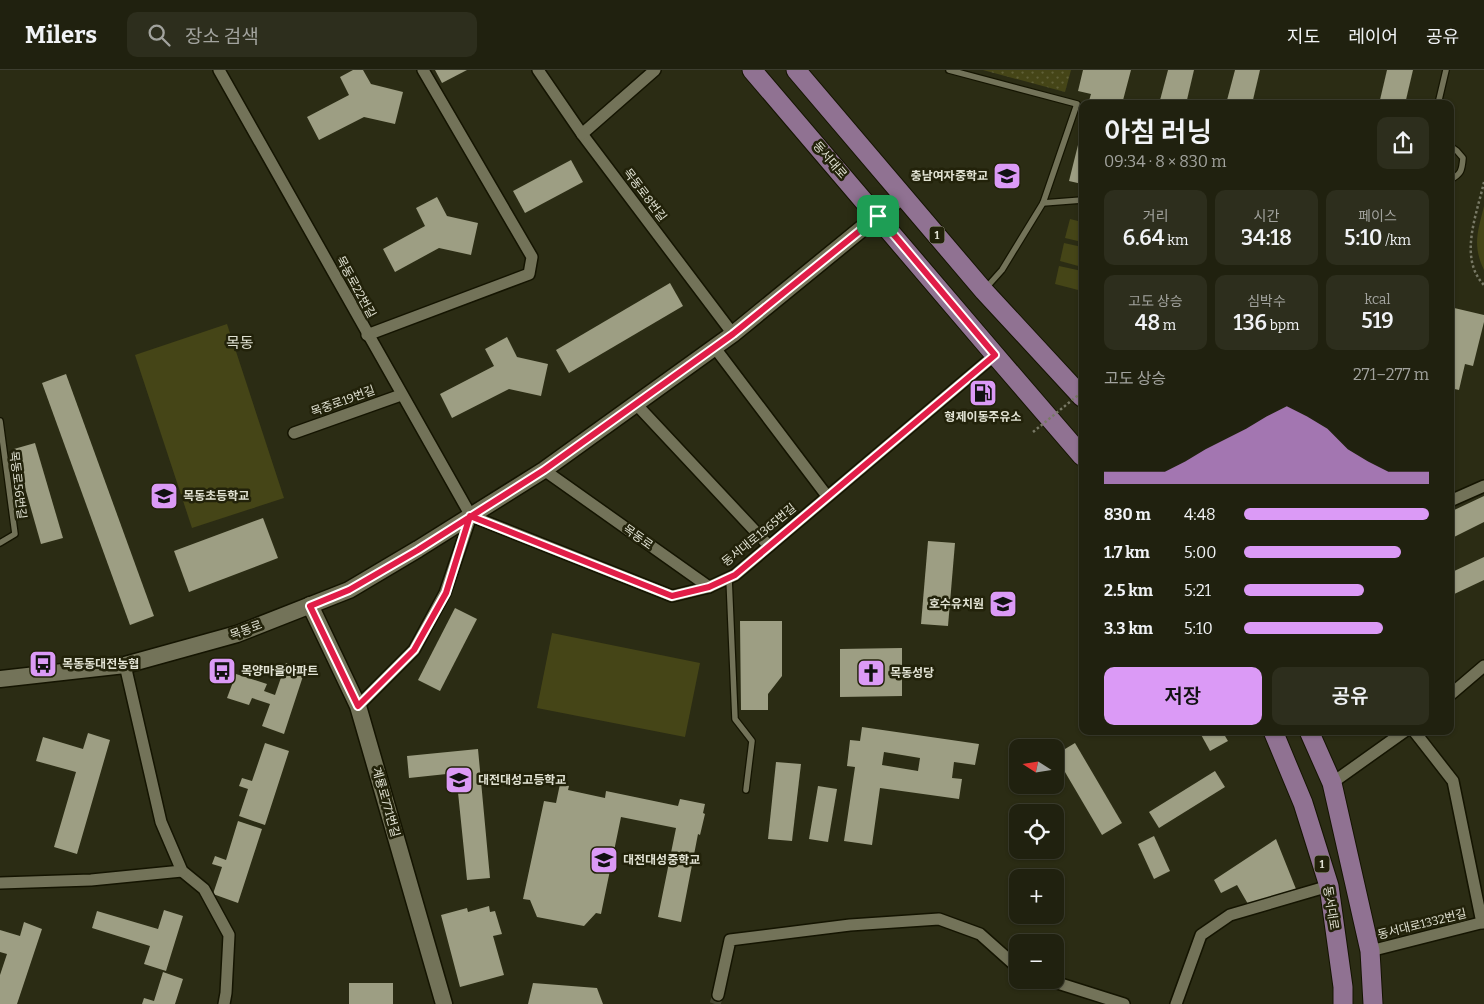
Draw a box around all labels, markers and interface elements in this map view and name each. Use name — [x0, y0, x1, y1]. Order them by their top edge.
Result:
search box — [127, 12, 477, 57]
text: Milers — [25, 21, 97, 49]
icon: search — [145, 21, 173, 49]
text: 장소 검색 — [185, 25, 259, 48]
text: 지도 — [1287, 26, 1320, 48]
text: 레이어 — [1348, 26, 1398, 48]
text: 공유 — [1426, 26, 1459, 48]
text: 아침 러닝 — [1104, 116, 1212, 149]
button: share — [1377, 117, 1429, 169]
street label: 동서대로 — [810, 139, 850, 181]
text: 09:34 · 8 × 830 m — [1104, 152, 1227, 171]
school or university icon: 충남여자중학교 — [992, 161, 1022, 191]
street label: 목동로8번길 — [621, 166, 669, 224]
place label: 충남여자중학교 — [911, 169, 988, 183]
pin — [857, 195, 899, 237]
icon: arrive — [864, 202, 892, 230]
text: 거리 — [1143, 208, 1168, 225]
text: 시간 — [1254, 208, 1279, 225]
text: 페이스 — [1358, 208, 1397, 225]
text: 6.64 — [1123, 225, 1164, 251]
text: 34:18 — [1241, 225, 1292, 251]
text: 5:10 — [1344, 225, 1382, 251]
road number: 1 — [930, 226, 944, 244]
text: km — [1164, 232, 1188, 249]
text: /km — [1382, 232, 1411, 249]
street label: 목동로22번길 — [333, 254, 379, 320]
text: kcal — [1364, 291, 1391, 308]
text: 고도 상승 — [1128, 293, 1183, 310]
text: 심박수 — [1247, 293, 1286, 310]
text: 519 — [1361, 308, 1394, 334]
text: 48 — [1135, 310, 1160, 336]
text: 136 — [1234, 310, 1267, 336]
text: m — [1160, 317, 1176, 334]
text: bpm — [1267, 317, 1299, 334]
district label: 목동 — [226, 334, 254, 352]
text: 271–277 m — [1353, 365, 1429, 384]
text: 고도 상승 — [1104, 369, 1166, 388]
fuel station icon: 형제이동주유소 — [968, 378, 998, 408]
street label: 목중로19번길 — [309, 383, 377, 419]
place label: 형제이동주유소 — [944, 410, 1022, 424]
street label: 목동로56번길 — [7, 450, 29, 520]
school or university icon: 목동초등학교 — [149, 481, 179, 511]
place label: 목동초등학교 — [183, 489, 249, 503]
street label: 동서대로1365번길 — [719, 501, 799, 569]
text: 830 m — [1104, 505, 1151, 524]
text: 4:48 — [1184, 505, 1216, 524]
street label: 목동로 — [620, 522, 656, 552]
text: 1.7 km — [1104, 543, 1150, 562]
text: 5:00 — [1184, 543, 1216, 562]
text: 2.5 km — [1104, 581, 1153, 600]
text: 5:21 — [1184, 581, 1211, 600]
school or university icon: 호수유치원 — [988, 589, 1018, 619]
place label: 호수유치원 — [929, 597, 984, 611]
street label: 목동로 — [228, 618, 264, 642]
text: 3.3 km — [1104, 619, 1153, 638]
text: 5:10 — [1184, 619, 1213, 638]
bus stop icon: 목동동대전농협 — [28, 649, 58, 679]
bus stop icon: 목양마을아파트 — [207, 656, 237, 686]
place label: 목동동대전농협 — [62, 657, 139, 671]
church icon: 목동성당 — [856, 658, 886, 688]
place label: 목양마을아파트 — [241, 664, 318, 678]
place label: 목동성당 — [890, 666, 934, 680]
button: 저장 — [1104, 667, 1262, 725]
button: 공유 — [1272, 667, 1429, 725]
north arrow — [1009, 739, 1064, 794]
map controls — [1009, 739, 1064, 989]
street label: 계룡로771번길 — [369, 765, 403, 839]
school or university icon: 대전대성고등학교 — [444, 765, 474, 795]
place label: 대전대성고등학교 — [478, 773, 566, 787]
button: locate — [1009, 804, 1064, 859]
school or university icon: 대전대성중학교 — [589, 845, 619, 875]
place label: 대전대성중학교 — [623, 853, 700, 867]
road number: 1 — [1314, 856, 1330, 872]
button: + — [1009, 869, 1064, 924]
street label: 동서대로 — [1321, 885, 1341, 931]
street label: 동서대로1332번길 — [1376, 906, 1468, 942]
button: − — [1009, 934, 1064, 989]

